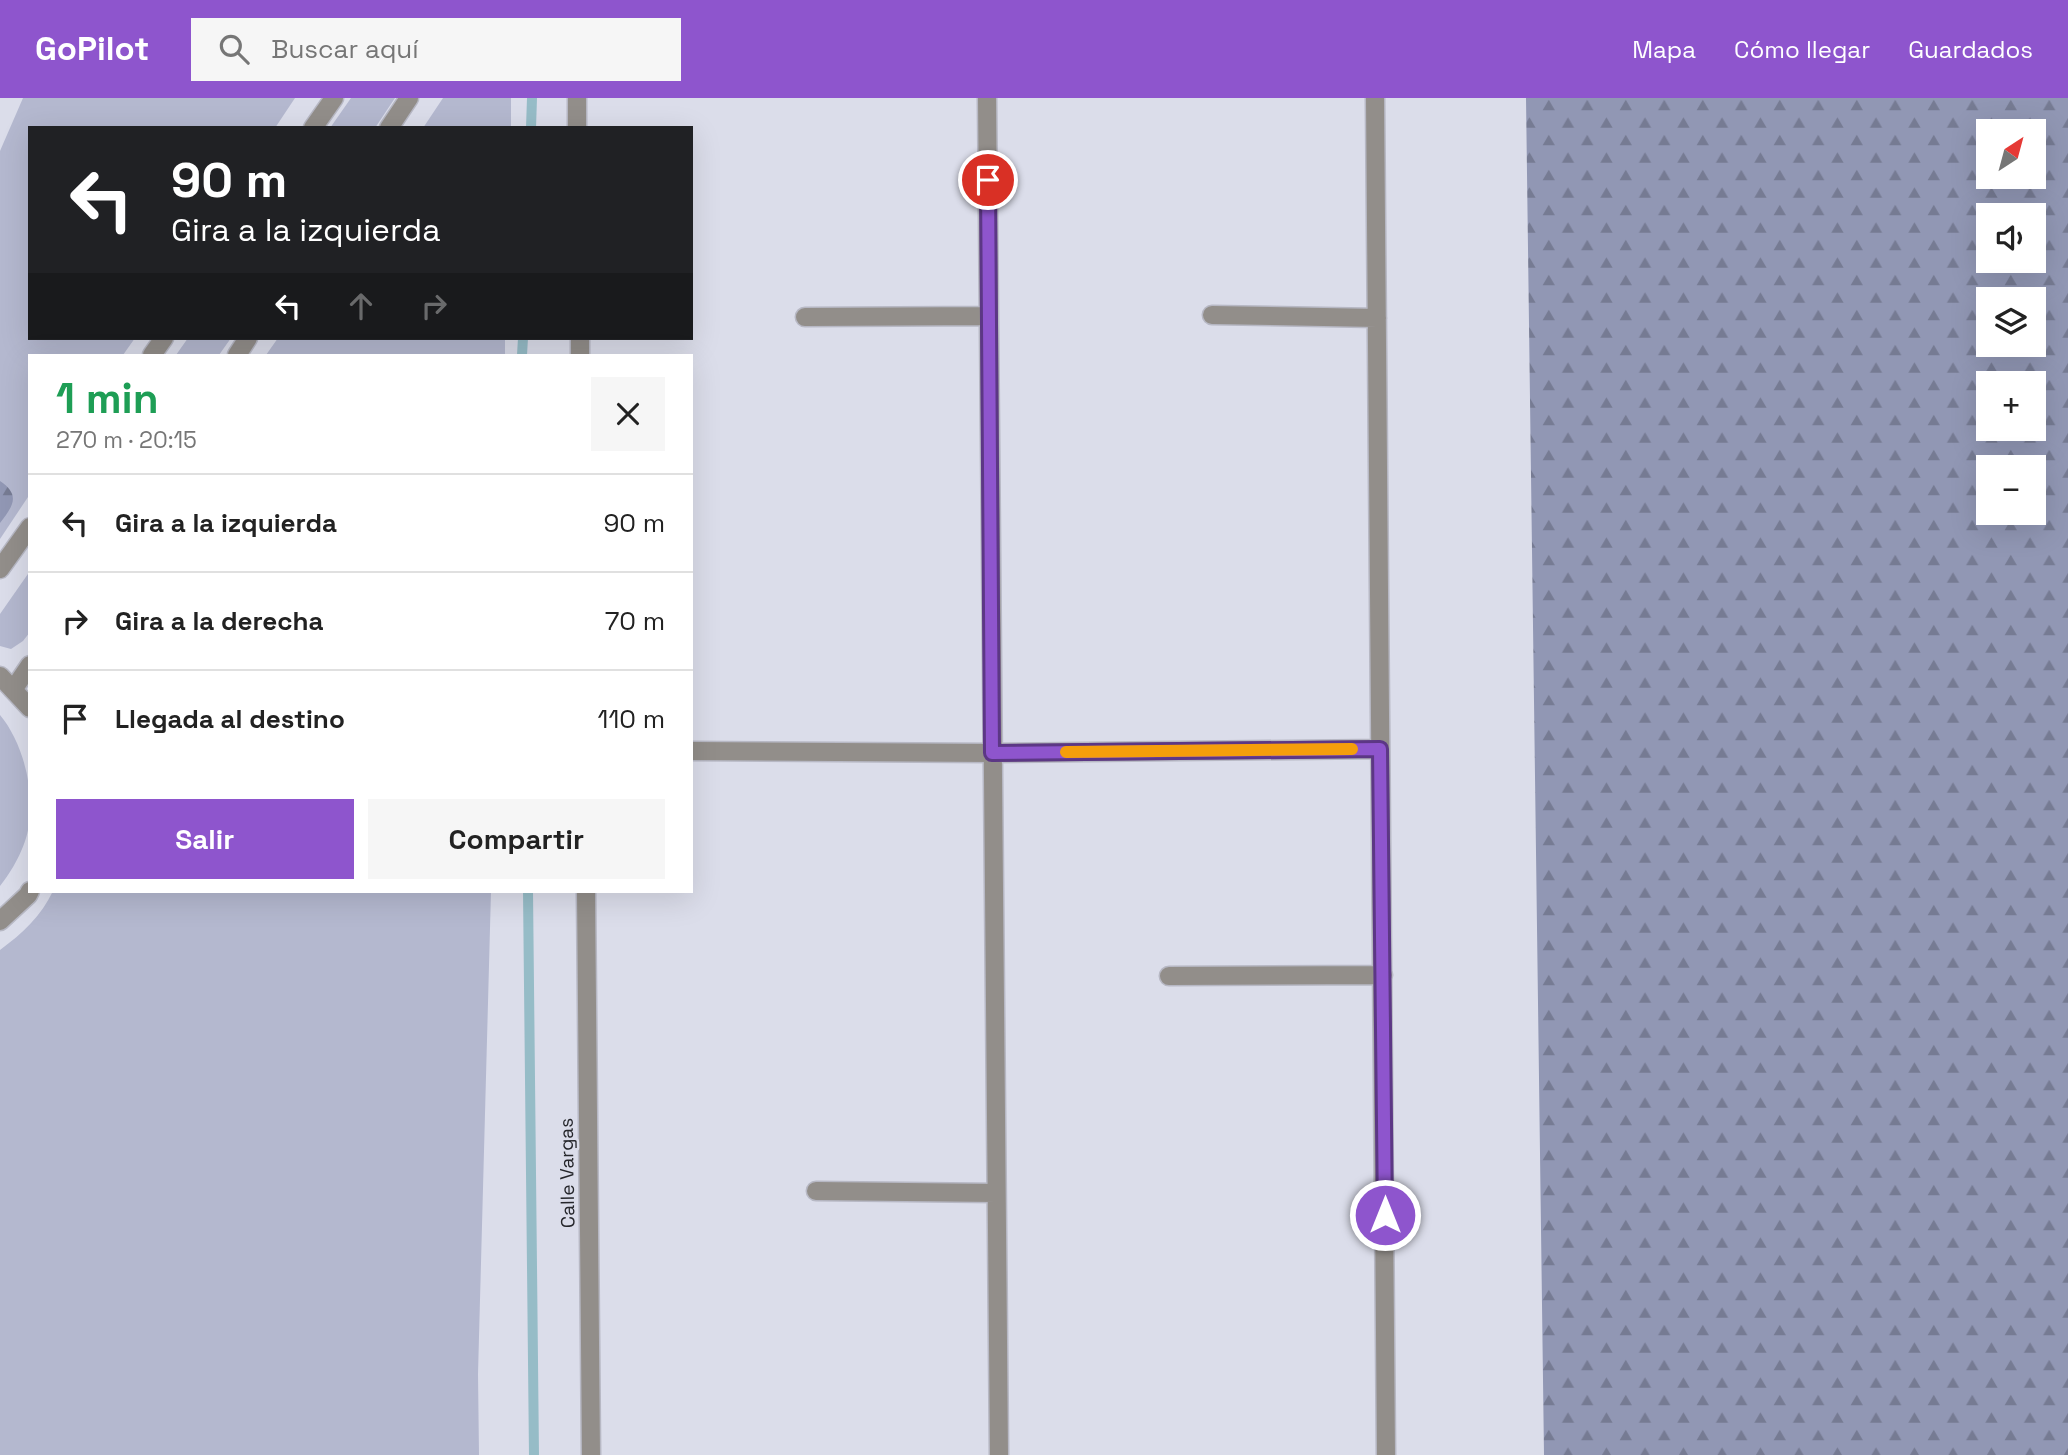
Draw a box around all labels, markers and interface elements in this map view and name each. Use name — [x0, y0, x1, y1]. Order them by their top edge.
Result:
search box — [191, 18, 681, 81]
text: GoPilot — [35, 28, 149, 70]
icon: search — [215, 30, 253, 68]
text: Buscar aquí — [271, 32, 419, 66]
text: Mapa — [1632, 34, 1696, 65]
text: Cómo llegar — [1734, 34, 1870, 65]
text: Guardados — [1908, 34, 2033, 65]
north arrow — [1976, 119, 2046, 189]
map controls — [1976, 119, 2046, 525]
text: 90 m — [171, 149, 287, 211]
pin — [958, 150, 1018, 210]
icon: left — [56, 154, 147, 245]
icon: arrive — [969, 161, 1007, 199]
button: sound — [1976, 203, 2046, 273]
text: Gira a la izquierda — [171, 210, 441, 250]
icon: left — [269, 287, 307, 325]
icon: ahead — [342, 287, 380, 325]
icon: right — [415, 287, 453, 325]
button: layers — [1976, 287, 2046, 357]
button: + — [1976, 371, 2046, 441]
text: 1 min — [56, 372, 159, 425]
button: close — [591, 377, 665, 451]
text: 270 m · 20:15 — [56, 425, 197, 455]
button: − — [1976, 455, 2046, 525]
icon: left — [56, 504, 94, 542]
text: Gira a la izquierda — [115, 506, 337, 540]
text: 90 m — [603, 506, 665, 540]
icon: right — [56, 602, 94, 640]
text: Gira a la derecha — [115, 604, 324, 638]
text: 70 m — [605, 604, 665, 638]
icon: arrive — [56, 700, 94, 738]
text: Llegada al destino — [115, 702, 345, 736]
text: 110 m — [598, 702, 665, 736]
button: Salir — [56, 799, 354, 879]
button: Compartir — [368, 799, 665, 879]
street label: Calle Vargas — [554, 1118, 580, 1228]
position arrow — [1348, 1178, 1422, 1252]

